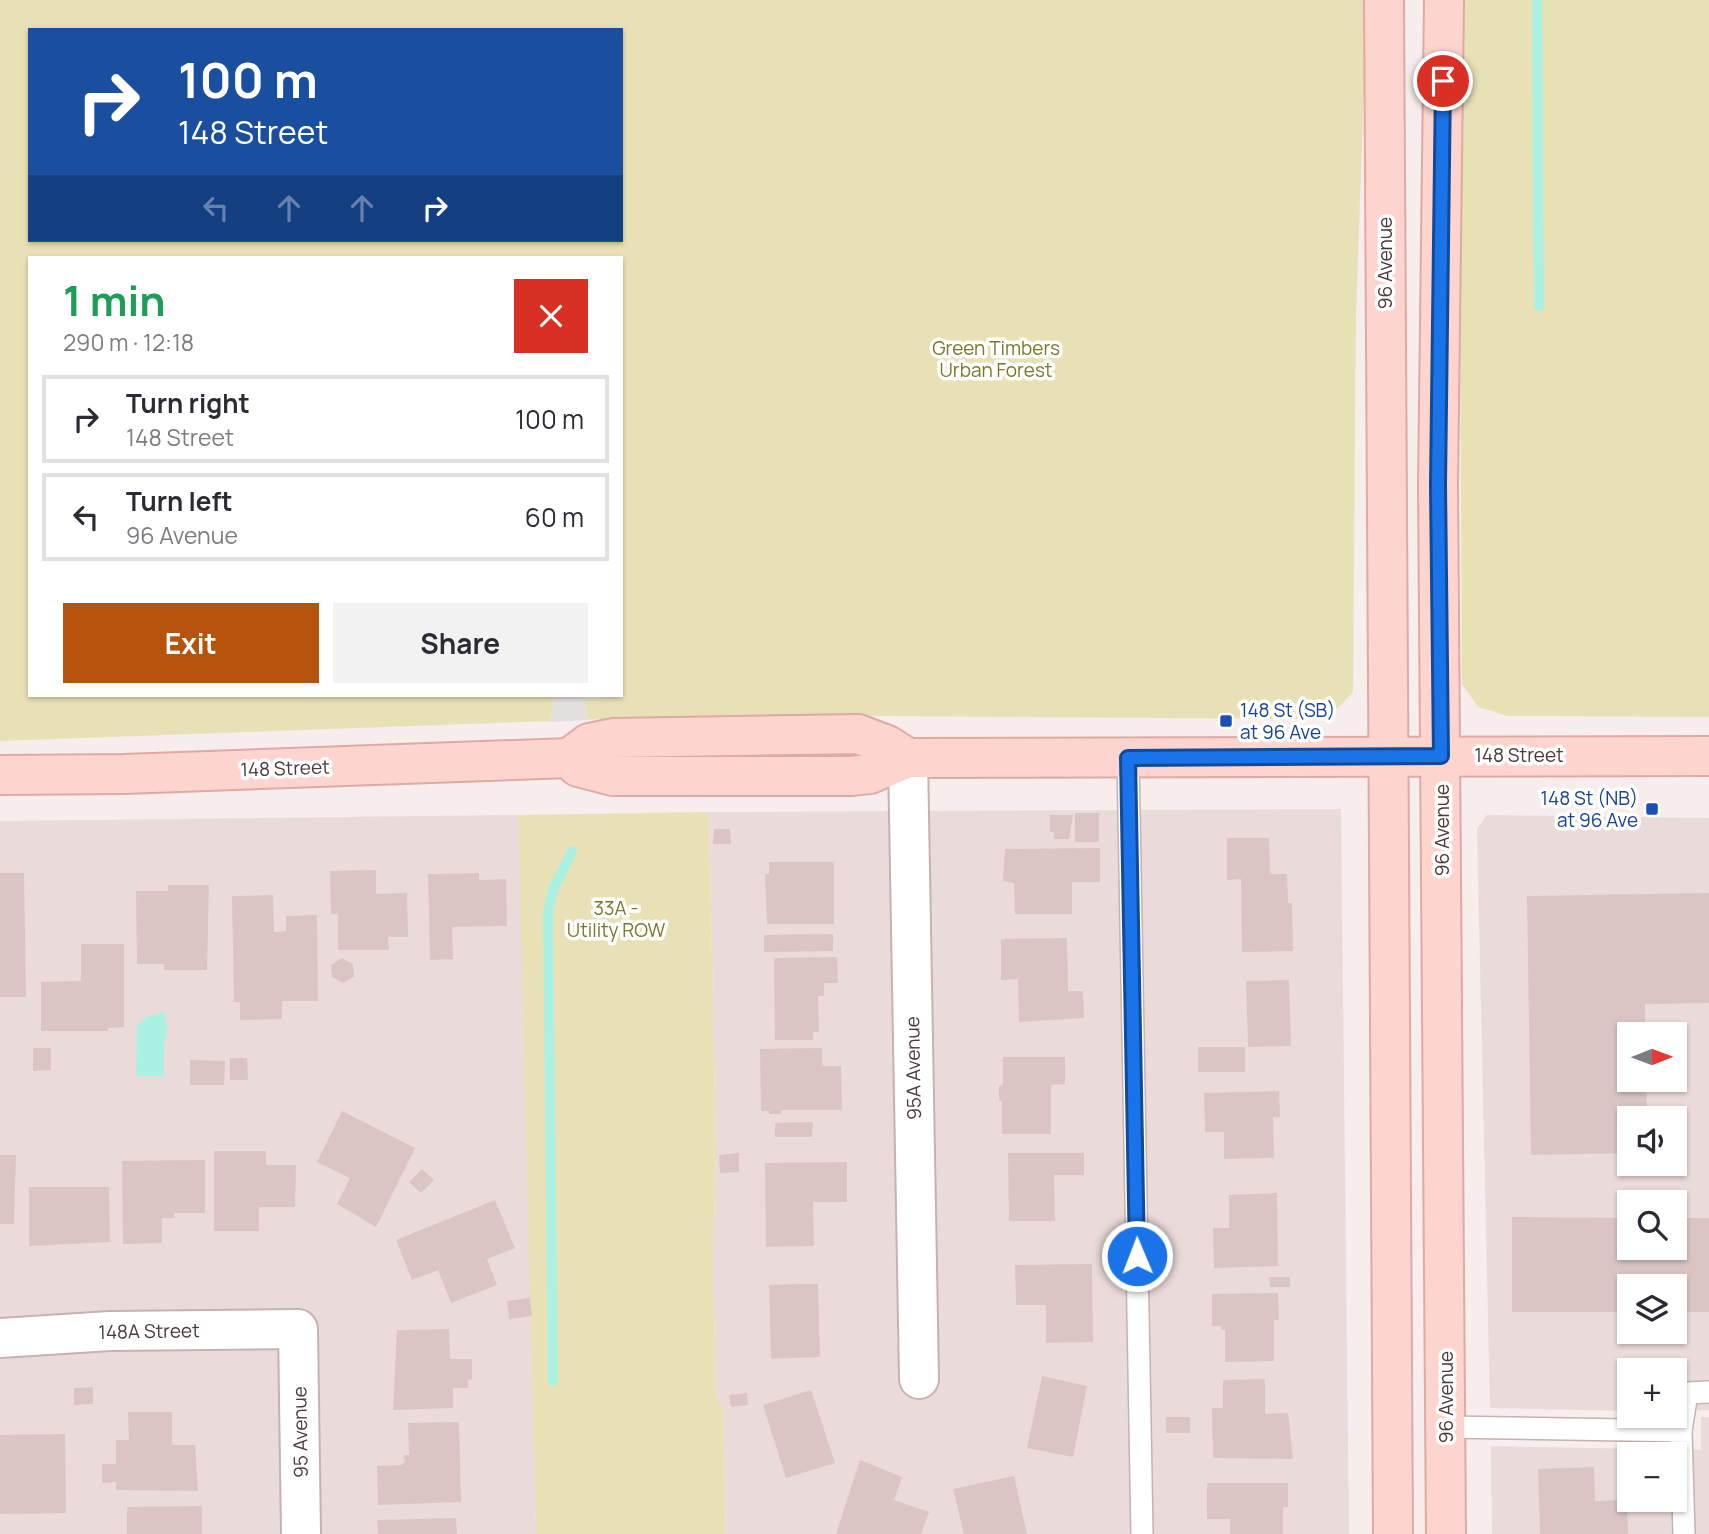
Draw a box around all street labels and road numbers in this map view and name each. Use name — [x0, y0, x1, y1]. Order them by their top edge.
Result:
street label: 96 Avenue — [1372, 217, 1398, 309]
street label: 148 Street — [1474, 742, 1564, 768]
street label: 148 Street — [240, 753, 330, 783]
street label: 96 Avenue — [1429, 784, 1455, 876]
street label: 95A Avenue — [899, 1016, 927, 1120]
street label: 148A Street — [98, 1317, 200, 1345]
street label: 96 Avenue — [1433, 1351, 1459, 1443]
street label: 95 Avenue — [286, 1386, 314, 1478]

